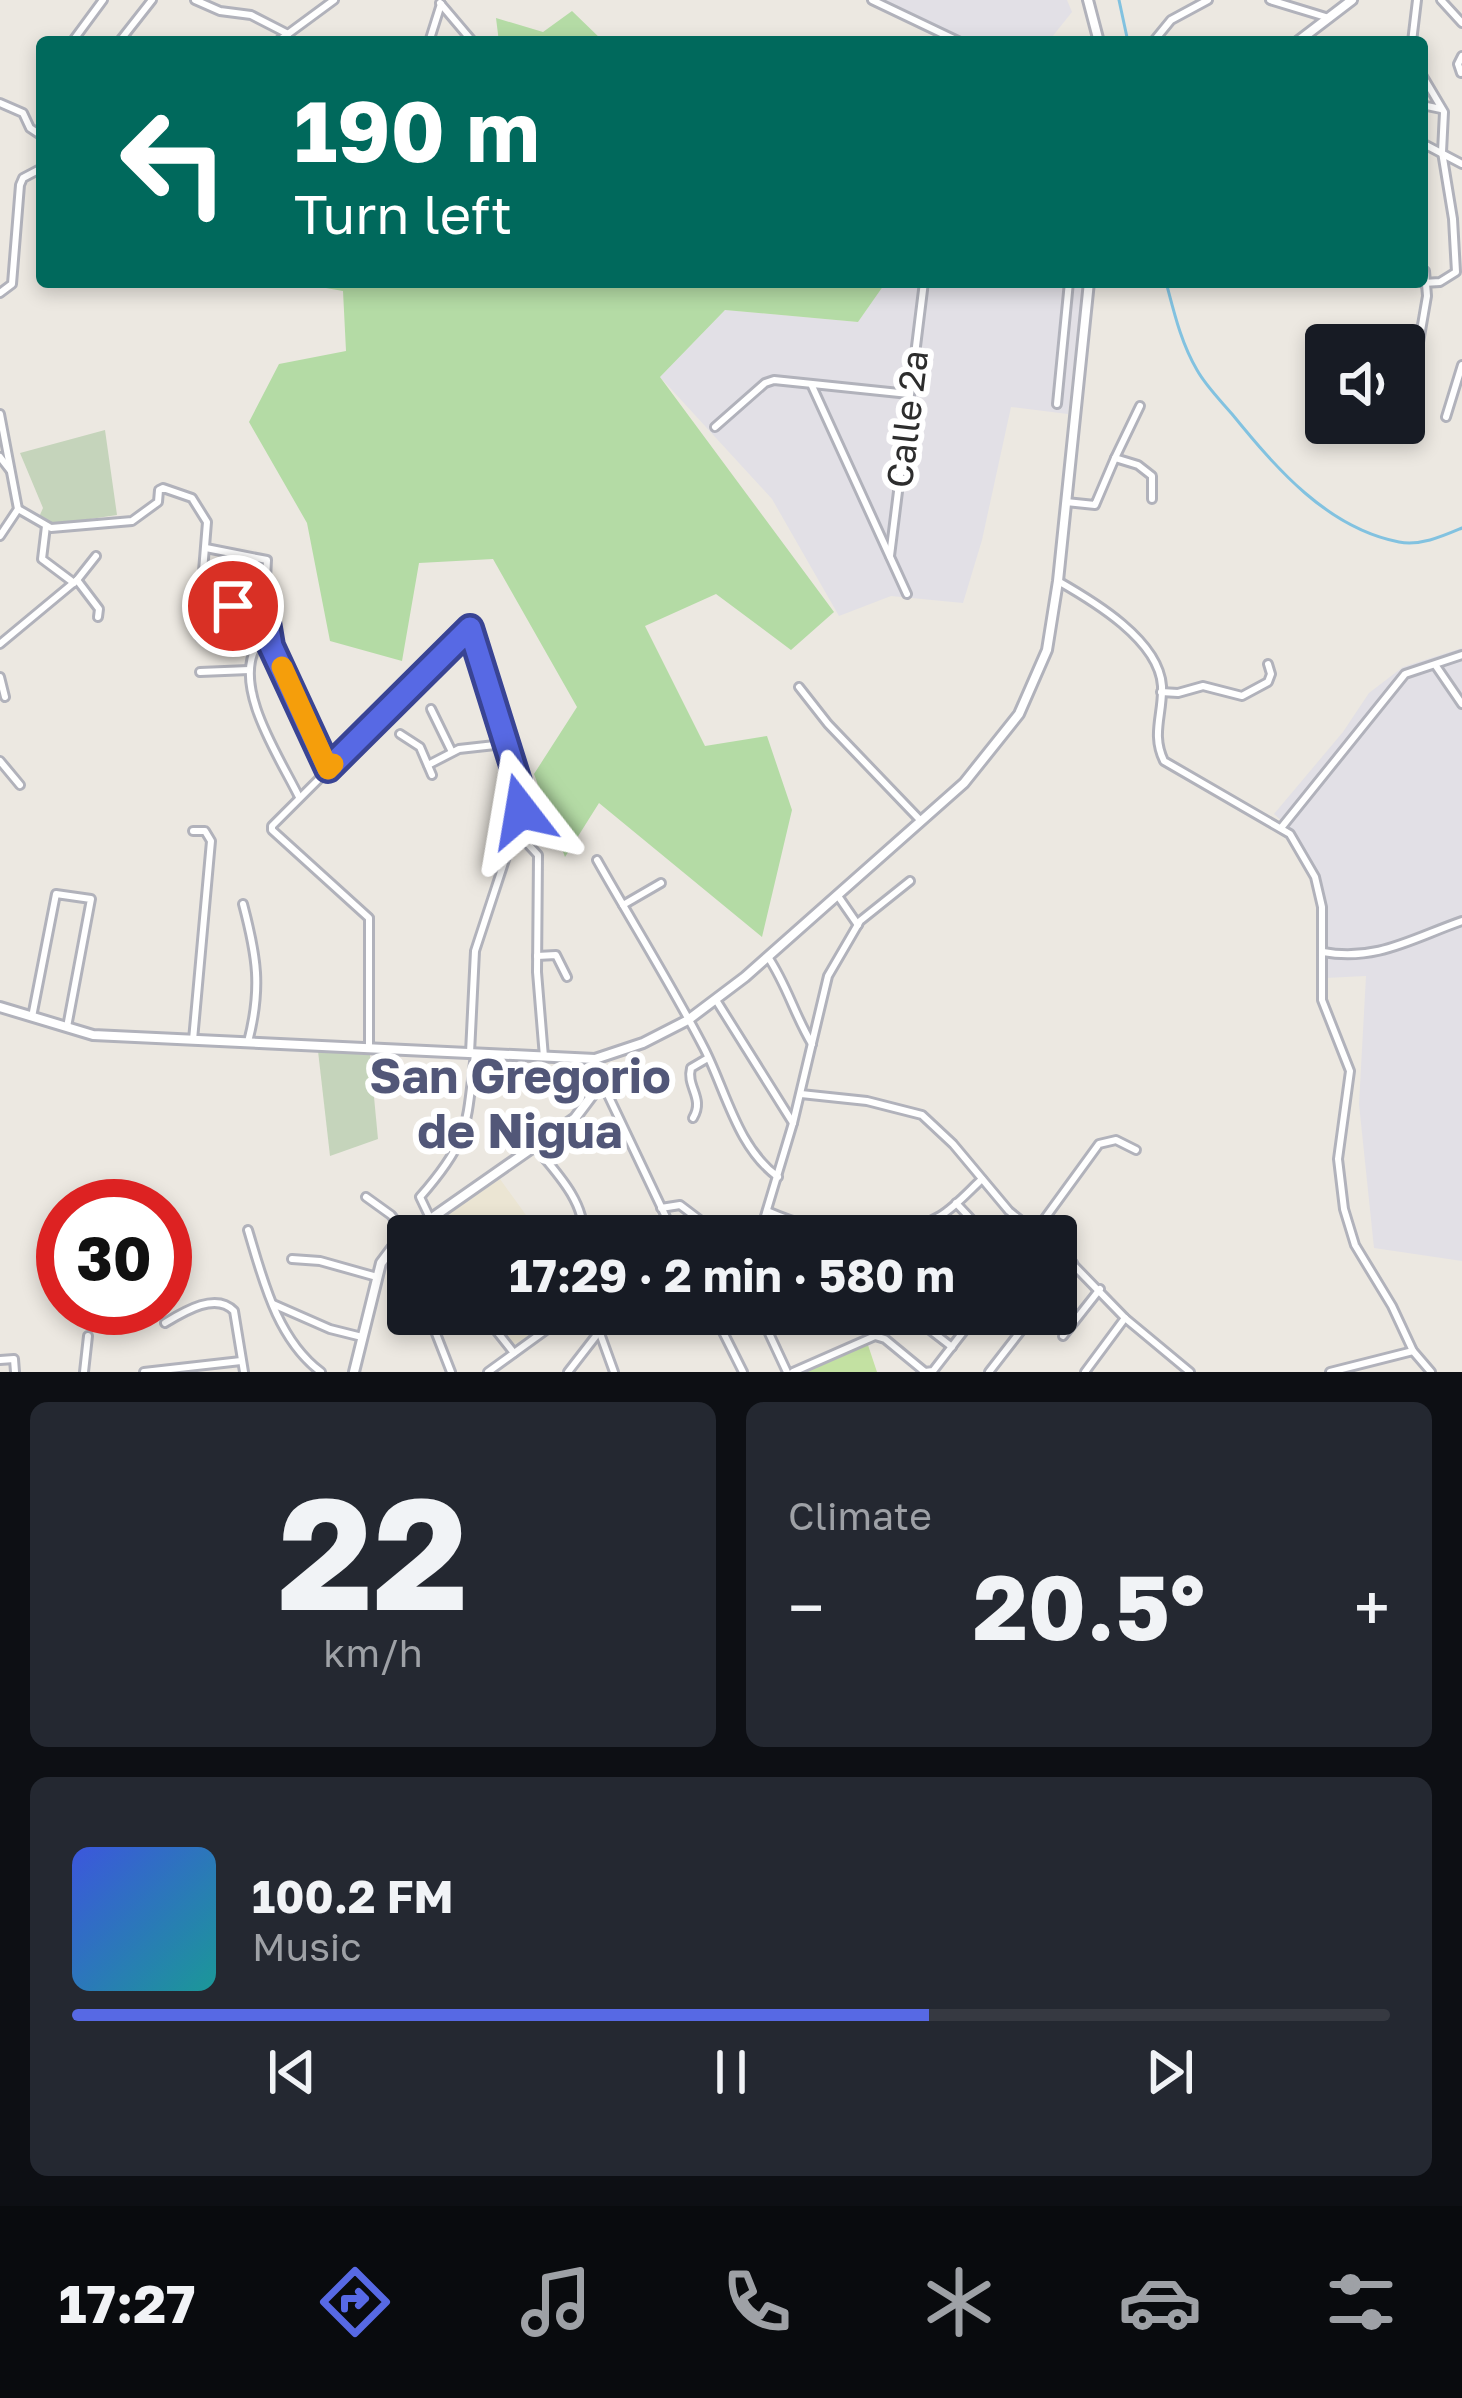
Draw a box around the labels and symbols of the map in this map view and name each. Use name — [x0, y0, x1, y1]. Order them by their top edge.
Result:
street label: Calle 2ª — [877, 348, 936, 490]
pin — [182, 555, 284, 657]
position arrow — [458, 748, 584, 874]
district label: San Gregorio de Nigua — [369, 1046, 671, 1159]
speed limit sign: 30 — [36, 1179, 192, 1335]

